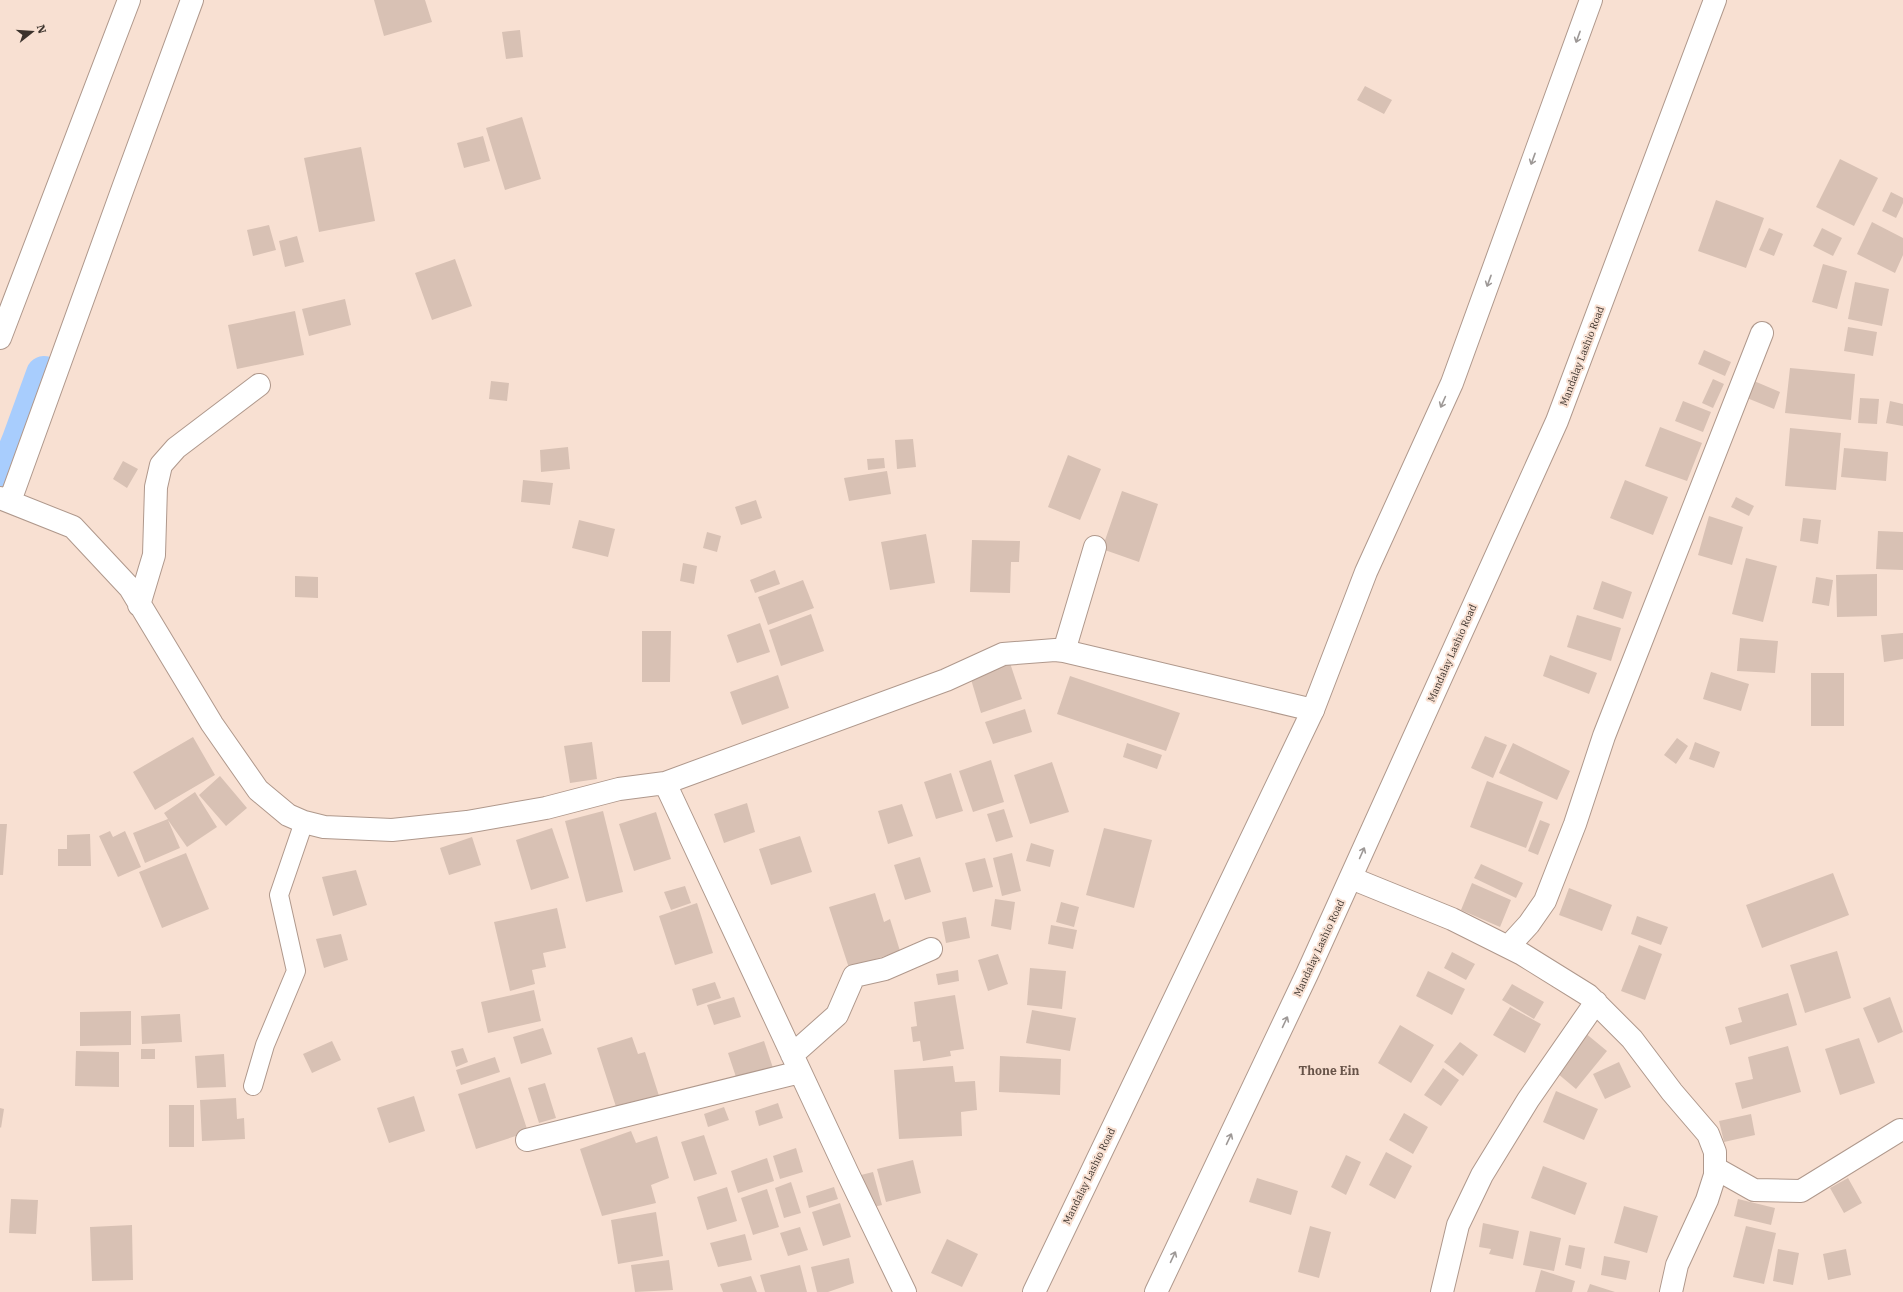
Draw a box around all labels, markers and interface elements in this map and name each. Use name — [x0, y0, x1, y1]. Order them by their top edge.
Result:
north arrow — [12, 12, 52, 52]
text: N — [34, 23, 50, 36]
one-way arrow — [1573, 30, 1581, 42]
one-way arrow — [1528, 152, 1536, 164]
one-way arrow — [1484, 274, 1492, 286]
street label: Mandalay Lashio Road — [1557, 304, 1607, 408]
one-way arrow — [1439, 396, 1446, 408]
street label: Mandalay Lashio Road — [1425, 602, 1479, 704]
one-way arrow — [1359, 847, 1366, 859]
street label: Mandalay Lashio Road — [1291, 897, 1347, 999]
one-way arrow — [1282, 1016, 1289, 1028]
district label: Thone Ein — [1299, 1063, 1359, 1078]
street label: Mandalay Lashio Road — [1060, 1126, 1118, 1226]
one-way arrow — [1226, 1134, 1233, 1146]
one-way arrow — [1170, 1251, 1177, 1263]

